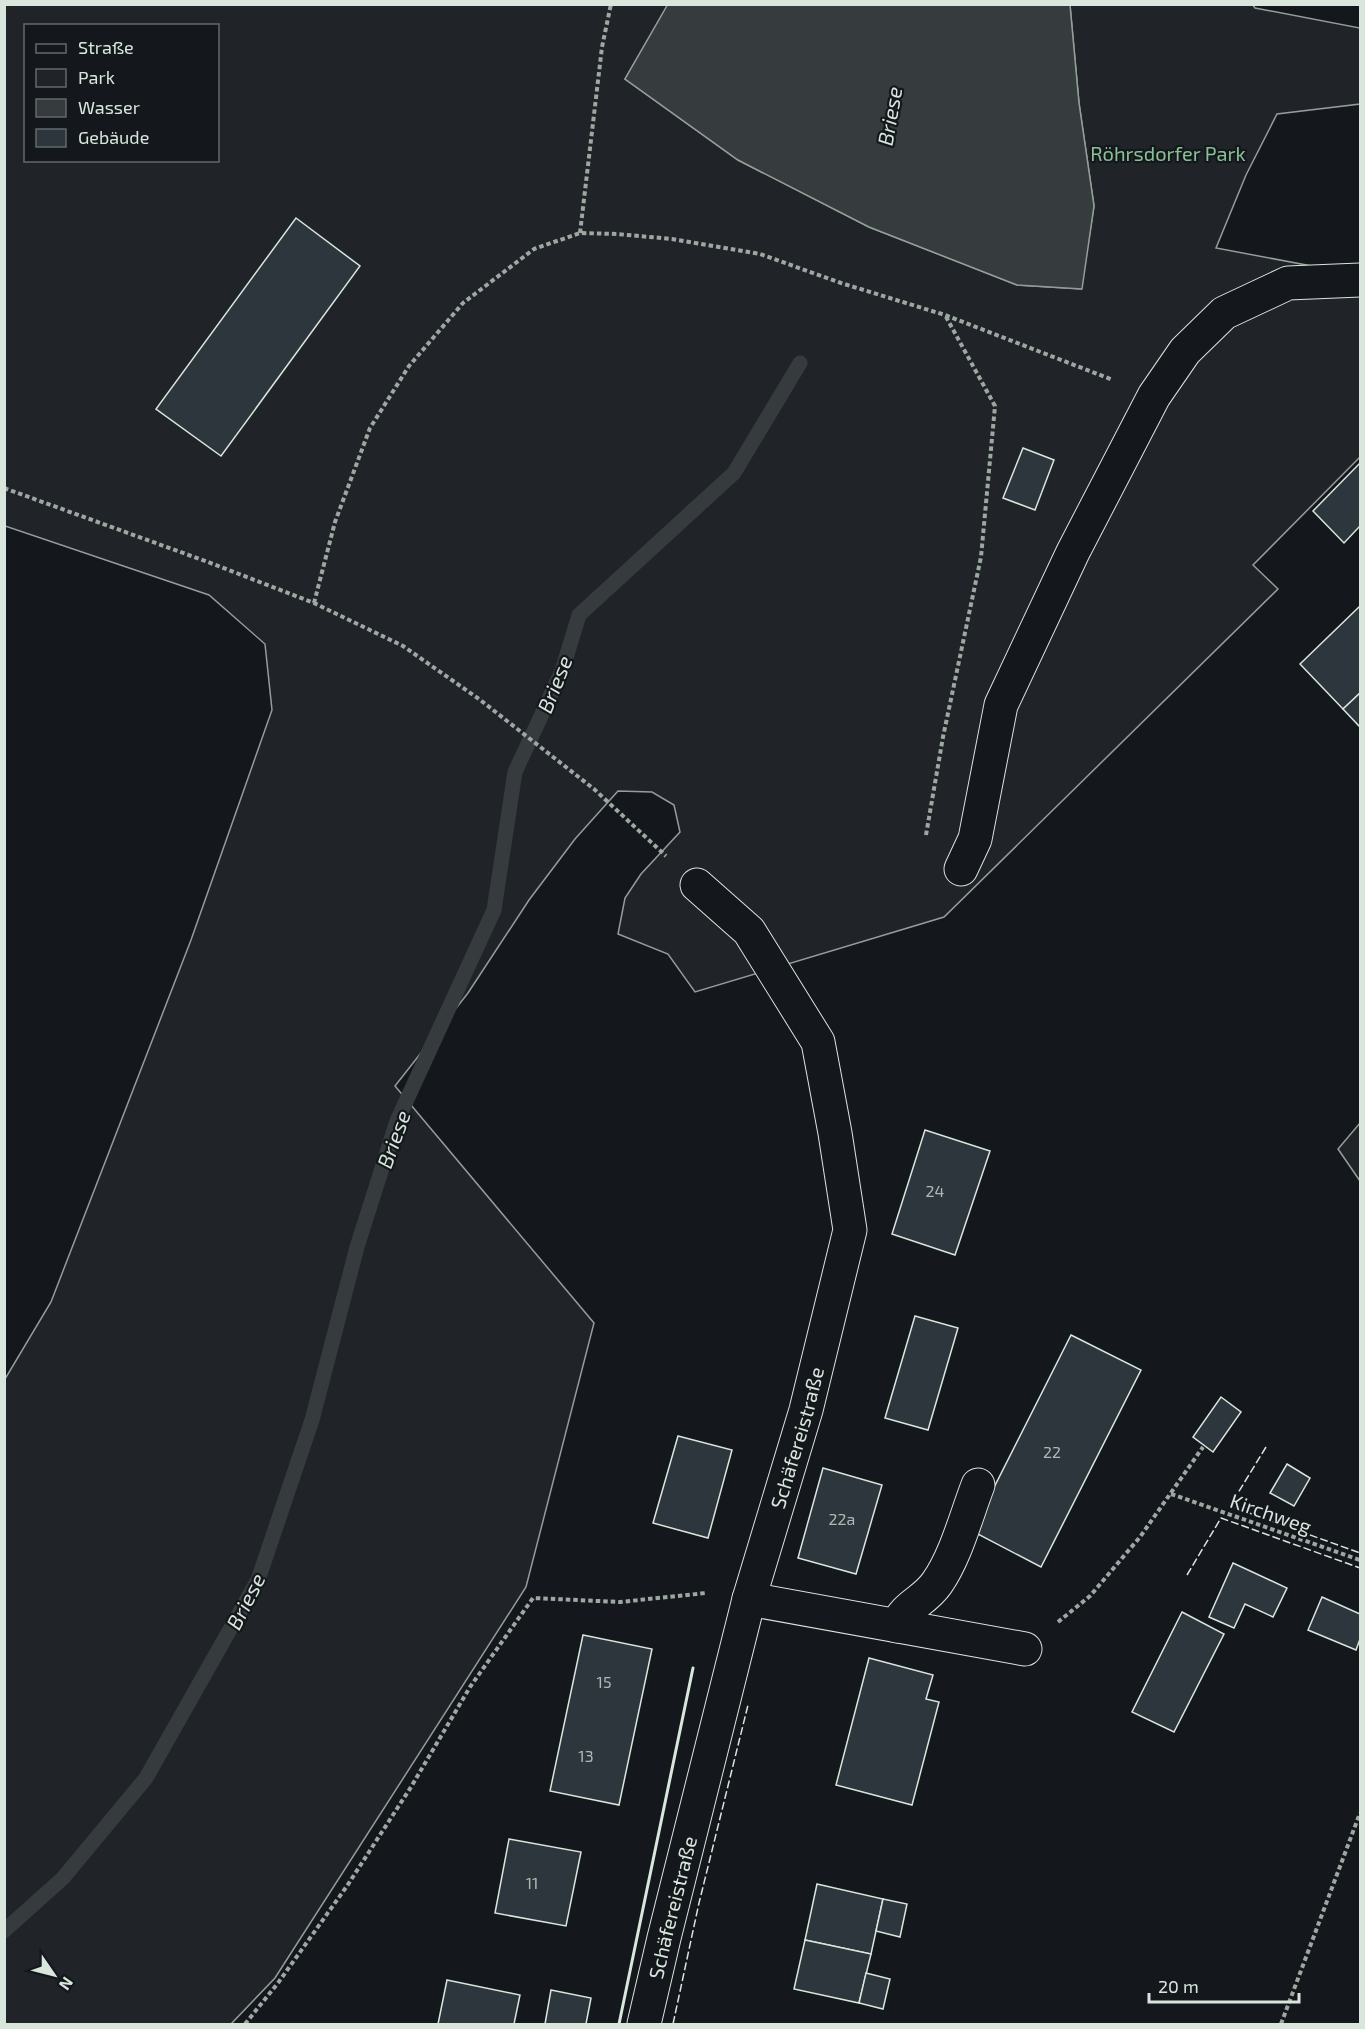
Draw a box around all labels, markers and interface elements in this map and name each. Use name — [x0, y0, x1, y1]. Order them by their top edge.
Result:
legend — [24, 24, 219, 162]
text: Straße — [78, 36, 134, 58]
text: Park — [78, 66, 115, 88]
water label: Briese — [872, 84, 906, 148]
text: Wasser — [78, 96, 140, 118]
text: Gebäude — [78, 126, 149, 148]
park label: Röhrsdorfer Park — [1090, 141, 1246, 165]
water label: Briese — [531, 652, 577, 716]
water label: Briese — [371, 1107, 415, 1171]
house number: 24 — [926, 1181, 945, 1200]
street label: Schäfereistraße — [765, 1364, 828, 1511]
house number: 22 — [1043, 1442, 1061, 1461]
street label: Kirchweg — [1227, 1488, 1315, 1538]
house number: 22a — [829, 1509, 855, 1528]
water label: Briese — [220, 1569, 270, 1633]
house number: 15 — [597, 1672, 611, 1691]
house number: 13 — [578, 1746, 594, 1765]
street label: Schäfereistraße — [643, 1833, 701, 1981]
house number: 11 — [526, 1873, 538, 1892]
north arrow — [24, 1945, 84, 2005]
scale bar — [1149, 1966, 1299, 2004]
text: N — [56, 1974, 78, 1994]
text: 20 m — [1158, 1975, 1199, 1997]

